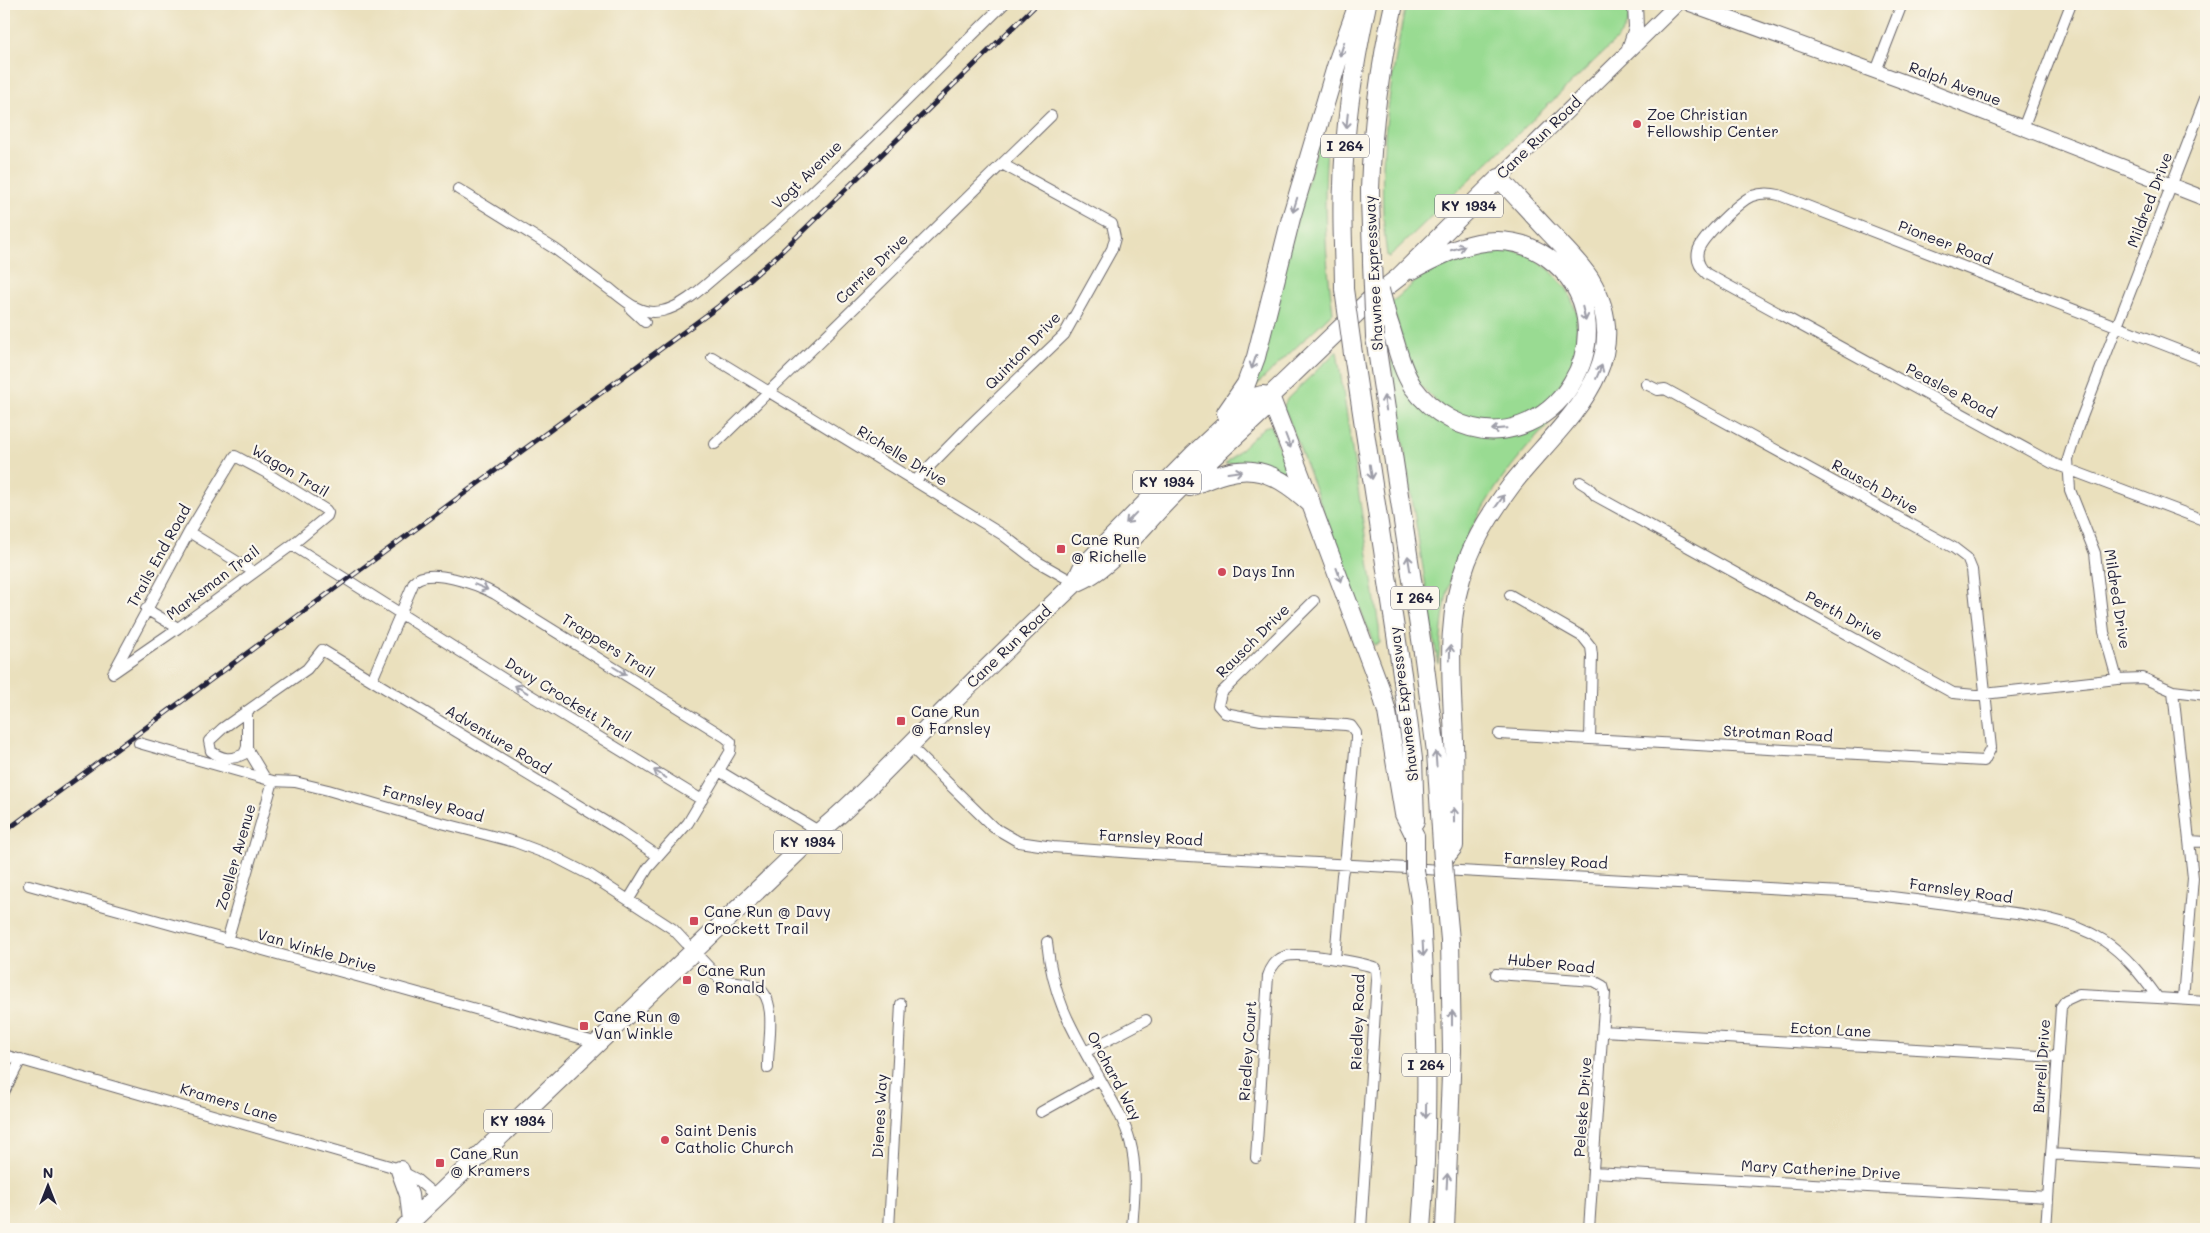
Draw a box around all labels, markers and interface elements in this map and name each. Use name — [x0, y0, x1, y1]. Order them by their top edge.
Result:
one-way arrow — [1336, 41, 1346, 57]
street label: Ralph Avenue — [1906, 56, 2004, 110]
street label: Cane Run Road — [1492, 92, 1585, 183]
place label: Zoe Christian Fellowship Center — [1647, 104, 1779, 141]
one-way arrow — [1342, 112, 1352, 128]
marker: Zoe Christian Fellowship Center — [1631, 118, 1643, 130]
road number: I 264 — [1321, 134, 1369, 158]
street label: Vogt Avenue — [767, 136, 846, 213]
street label: Mildred Drive — [2122, 149, 2176, 250]
street label: Shawnee Expressway — [1359, 195, 1387, 351]
road number: KY 1934 — [1435, 195, 1503, 218]
one-way arrow — [1289, 197, 1299, 213]
street label: Pioneer Road — [1895, 215, 1995, 269]
street label: Carrie Drive — [831, 229, 912, 308]
one-way arrow — [1450, 242, 1466, 252]
one-way arrow — [1580, 305, 1589, 321]
street label: Quinton Drive — [980, 307, 1065, 394]
one-way arrow — [1249, 354, 1258, 370]
street label: Peaslee Road — [1903, 358, 2000, 422]
one-way arrow — [1594, 365, 1604, 380]
one-way arrow — [1379, 395, 1389, 411]
street label: Richelle Drive — [854, 420, 951, 490]
one-way arrow — [1491, 424, 1507, 433]
one-way arrow — [1284, 433, 1293, 449]
street label: Wagon Trail — [248, 439, 333, 501]
street label: Rausch Drive — [1829, 454, 1922, 518]
one-way arrow — [1366, 463, 1376, 479]
one-way arrow — [1227, 467, 1243, 477]
road number: KY 1934 — [1133, 471, 1201, 494]
one-way arrow — [1495, 495, 1506, 508]
street label: Trails End Road — [122, 501, 195, 610]
one-way arrow — [1126, 512, 1138, 524]
place label: Cane Run @ Richelle — [1071, 529, 1147, 566]
street label: Marksman Trail — [162, 540, 263, 624]
marker: Cane Run @ Richelle — [1055, 543, 1067, 555]
street label: Mildred Drive — [2100, 548, 2136, 650]
one-way arrow — [1404, 556, 1414, 572]
place label: Days Inn — [1232, 561, 1295, 581]
marker: Days Inn — [1216, 566, 1228, 578]
one-way arrow — [1335, 566, 1344, 582]
one-way arrow — [473, 583, 488, 592]
road number: I 264 — [1391, 586, 1439, 610]
street label: Perth Drive — [1802, 586, 1887, 645]
street label: Rausch Drive — [1211, 599, 1293, 681]
street label: Cane Run Road — [962, 601, 1055, 692]
street label: Trappers Trail — [558, 609, 659, 682]
street label: Shawnee Expressway — [1384, 626, 1422, 782]
one-way arrow — [1446, 645, 1455, 661]
street label: Davy Crockett Trail — [502, 652, 635, 746]
one-way arrow — [612, 666, 626, 676]
one-way arrow — [515, 684, 529, 694]
street label: Adventure Road — [442, 700, 555, 778]
place label: Cane Run @ Farnsley — [911, 701, 991, 738]
marker: Cane Run @ Farnsley — [895, 715, 907, 727]
street label: Strotman Road — [1723, 720, 1833, 746]
one-way arrow — [1432, 751, 1441, 767]
one-way arrow — [653, 769, 667, 780]
street label: Farnsley Road — [380, 780, 486, 826]
street label: Zoeller Avenue — [210, 801, 260, 912]
one-way arrow — [1449, 807, 1459, 824]
street label: Farnsley Road — [1099, 824, 1203, 850]
road number: KY 1934 — [774, 830, 842, 854]
street label: Farnsley Road — [1504, 847, 1608, 873]
street label: Farnsley Road — [1908, 873, 2014, 907]
place label: Cane Run @ Davy Crockett Trail — [704, 901, 831, 938]
marker: Cane Run @ Davy Crockett Trail — [688, 915, 700, 927]
street label: Van Winkle Drive — [255, 923, 379, 977]
one-way arrow — [1418, 940, 1428, 956]
street label: Huber Road — [1507, 948, 1596, 978]
place label: Cane Run @ Ronald — [697, 960, 766, 997]
marker: Cane Run @ Ronald — [681, 974, 693, 986]
street label: Riedley Road — [1345, 974, 1369, 1070]
street label: Riedley Court — [1234, 1000, 1260, 1102]
place label: Cane Run @ Van Winkle — [594, 1006, 681, 1043]
one-way arrow — [1447, 1010, 1457, 1026]
street label: Ecton Lane — [1790, 1017, 1872, 1041]
street label: Burrell Drive — [2028, 1018, 2054, 1113]
marker: Cane Run @ Van Winkle — [578, 1020, 590, 1032]
street label: Orchard Way — [1083, 1027, 1147, 1124]
road number: I 264 — [1402, 1054, 1450, 1076]
street label: Peleske Drive — [1569, 1056, 1595, 1158]
street label: Dienes Way — [867, 1073, 891, 1159]
street label: Kramers Lane — [178, 1078, 281, 1126]
one-way arrow — [1421, 1102, 1431, 1119]
road number: KY 1934 — [484, 1110, 552, 1132]
place label: Saint Denis Catholic Church — [675, 1120, 793, 1157]
marker: Saint Denis Catholic Church — [659, 1134, 671, 1146]
place label: Cane Run @ Kramers — [450, 1143, 530, 1180]
street label: Mary Catherine Drive — [1741, 1155, 1901, 1183]
marker: Cane Run @ Kramers — [434, 1157, 446, 1169]
north arrow — [22, 1160, 72, 1210]
text: N — [43, 1163, 53, 1182]
one-way arrow — [1443, 1173, 1452, 1189]

